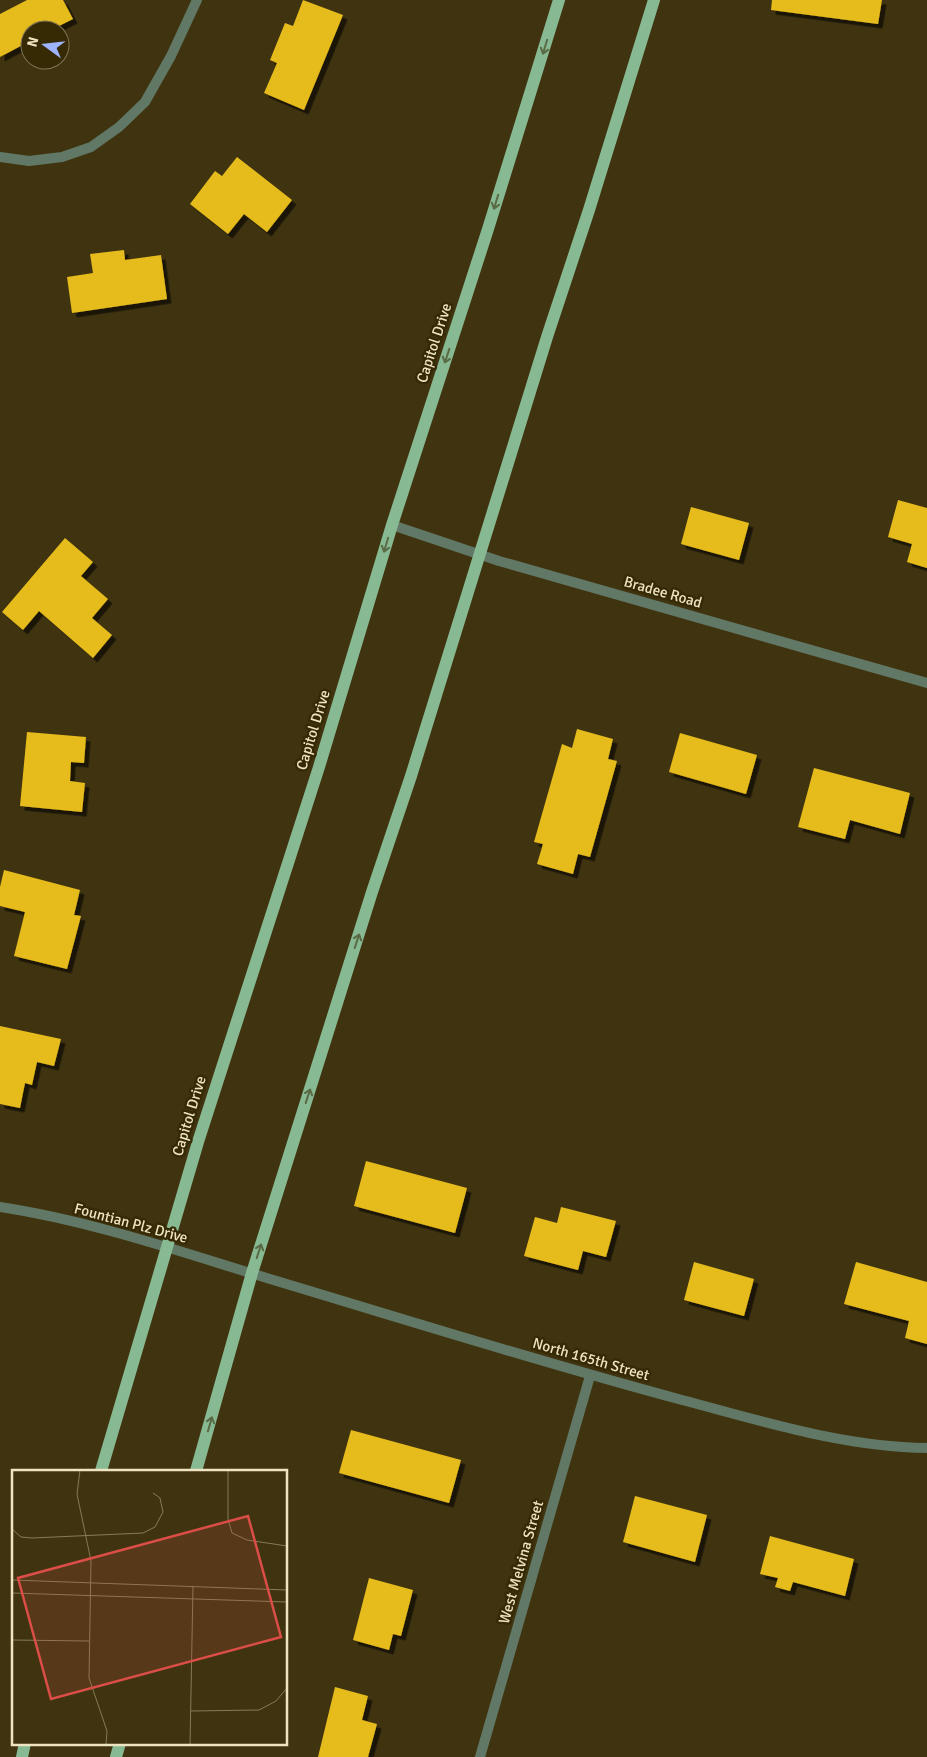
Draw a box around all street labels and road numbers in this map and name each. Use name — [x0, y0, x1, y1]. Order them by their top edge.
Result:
street label: Capitol Drive — [413, 301, 455, 385]
street label: Bradee Road — [622, 572, 704, 612]
street label: Capitol Drive — [292, 688, 334, 772]
street label: Capitol Drive — [168, 1074, 210, 1158]
street label: Fountian Plz Drive — [72, 1199, 190, 1247]
street label: North 165th Street — [531, 1334, 651, 1384]
street label: West Melvina Street — [495, 1498, 547, 1626]

